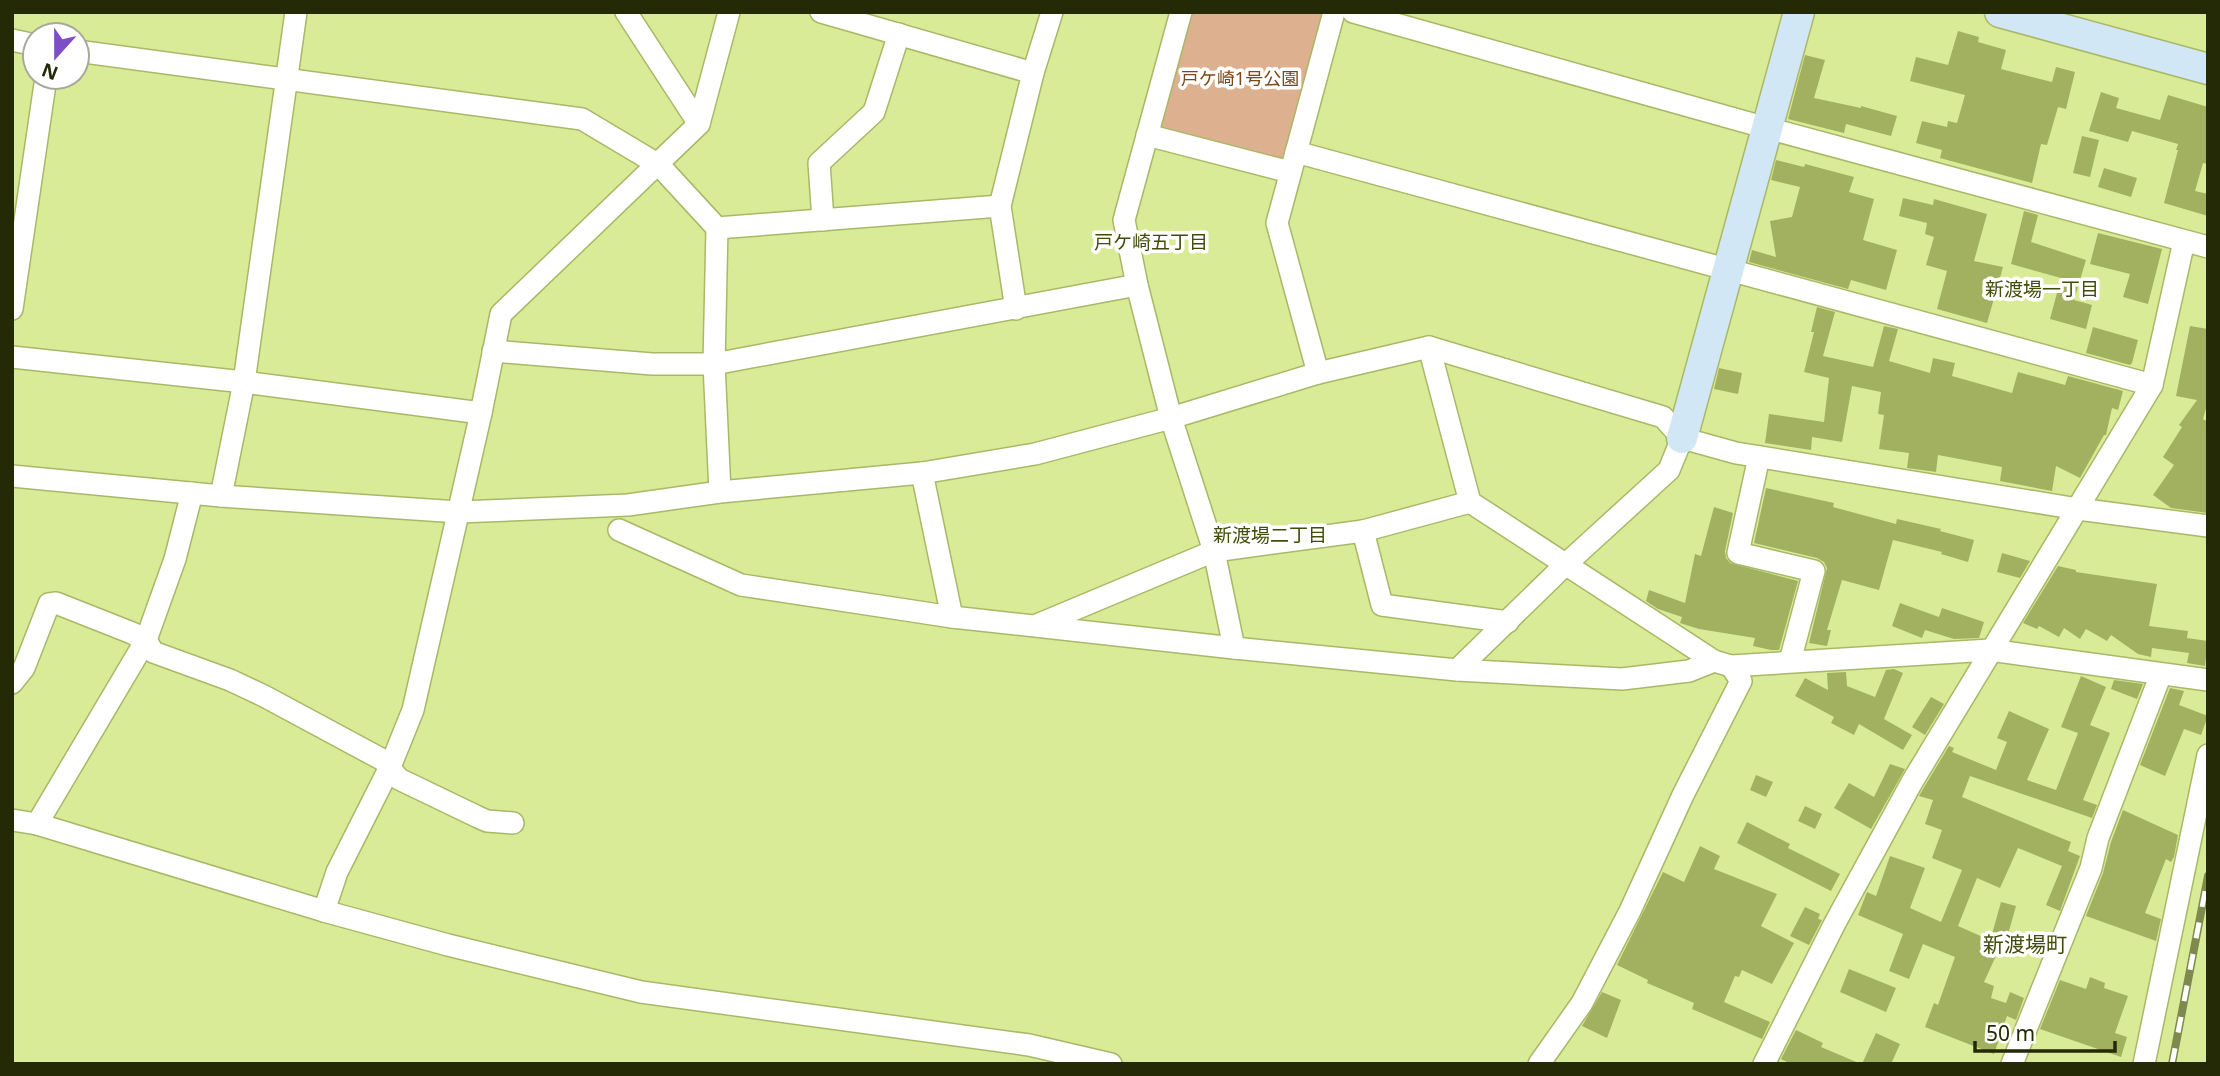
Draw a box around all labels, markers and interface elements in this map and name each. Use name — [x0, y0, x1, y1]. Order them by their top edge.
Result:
north arrow — [21, 21, 91, 91]
text: N — [38, 57, 62, 87]
park label: 戸ケ崎1号公園 — [1181, 66, 1299, 90]
district label: 戸ケ崎五丁目 — [1094, 229, 1208, 255]
district label: 新渡場一丁目 — [1985, 276, 2099, 302]
district label: 新渡場二丁目 — [1213, 522, 1327, 548]
district label: 新渡場町 — [1983, 930, 2067, 958]
scale bar — [1975, 1010, 2115, 1054]
text: 50 m — [1986, 1019, 2035, 1047]

